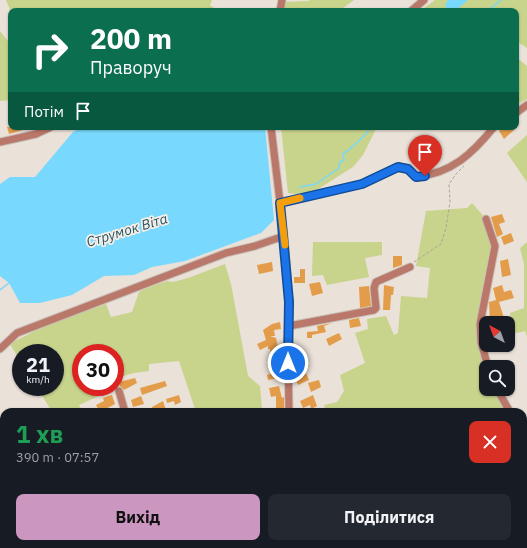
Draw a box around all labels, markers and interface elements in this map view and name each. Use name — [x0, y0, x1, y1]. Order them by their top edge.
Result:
text: 200 m — [90, 20, 172, 57]
icon: right — [24, 24, 76, 76]
text: Праворуч — [90, 56, 172, 79]
icon: arrive — [72, 100, 94, 122]
text: Потім — [24, 102, 64, 121]
pin — [408, 135, 442, 176]
icon: arrive — [414, 141, 436, 163]
water label: Струмок Віта — [84, 209, 170, 251]
north arrow — [479, 316, 515, 352]
map controls — [479, 316, 515, 396]
position arrow — [267, 342, 309, 384]
speed limit sign: 30 — [72, 344, 124, 396]
text: 21 — [26, 351, 50, 378]
button: search — [479, 360, 515, 396]
text: km/h — [26, 373, 50, 386]
text: 1 хв — [16, 418, 63, 450]
button: close — [469, 421, 511, 463]
text: 390 m · 07:57 — [16, 449, 99, 466]
button: Вихід — [16, 494, 260, 540]
button: Поділитися — [268, 494, 511, 540]

